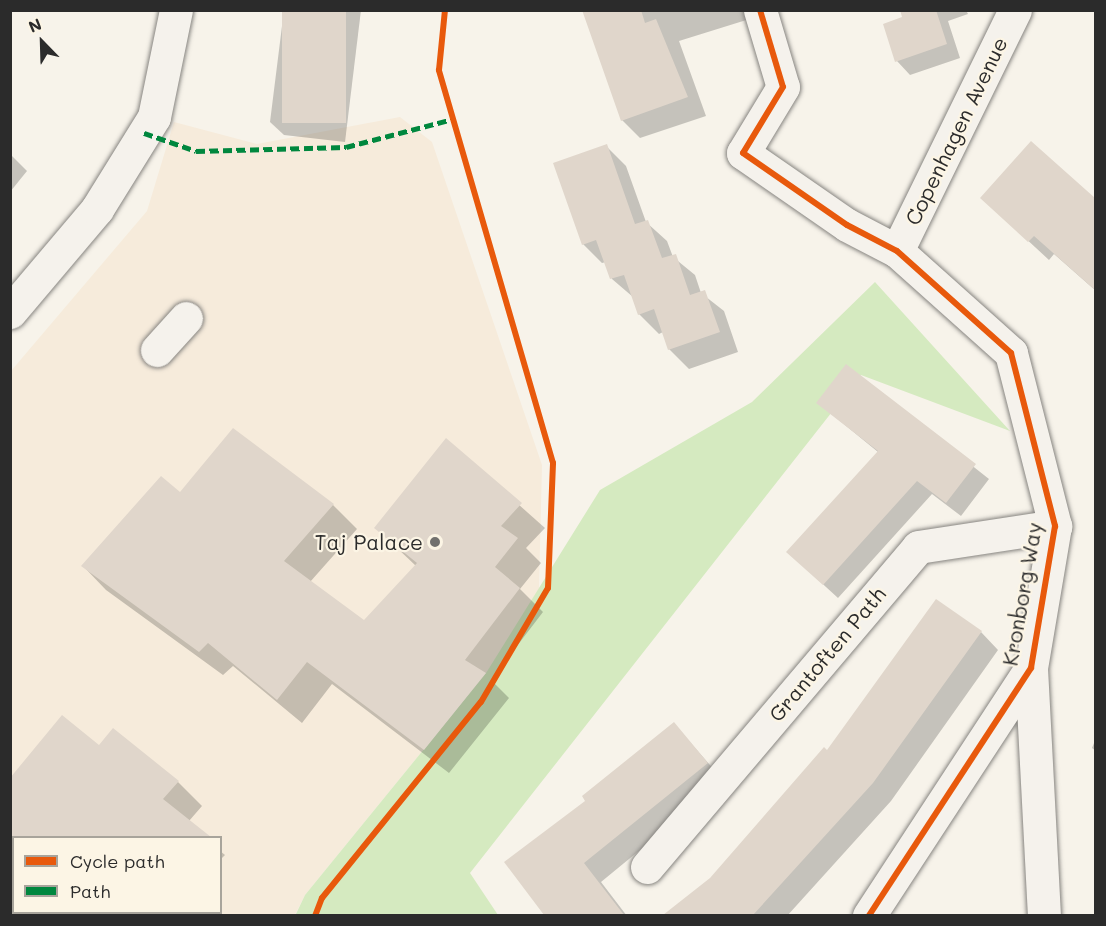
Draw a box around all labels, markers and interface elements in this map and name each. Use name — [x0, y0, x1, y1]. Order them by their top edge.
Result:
north arrow — [12, 12, 72, 72]
text: N — [25, 13, 44, 37]
street label: Copenhagen Avenue — [899, 33, 1013, 229]
street label: Kronborg Way — [997, 520, 1047, 668]
place label: Taj Palace — [315, 529, 423, 555]
marker: Taj Palace — [428, 535, 442, 549]
street label: Grantoften Path — [763, 581, 891, 727]
legend — [12, 836, 222, 914]
text: Cycle path — [70, 849, 165, 873]
text: Path — [70, 879, 110, 903]

